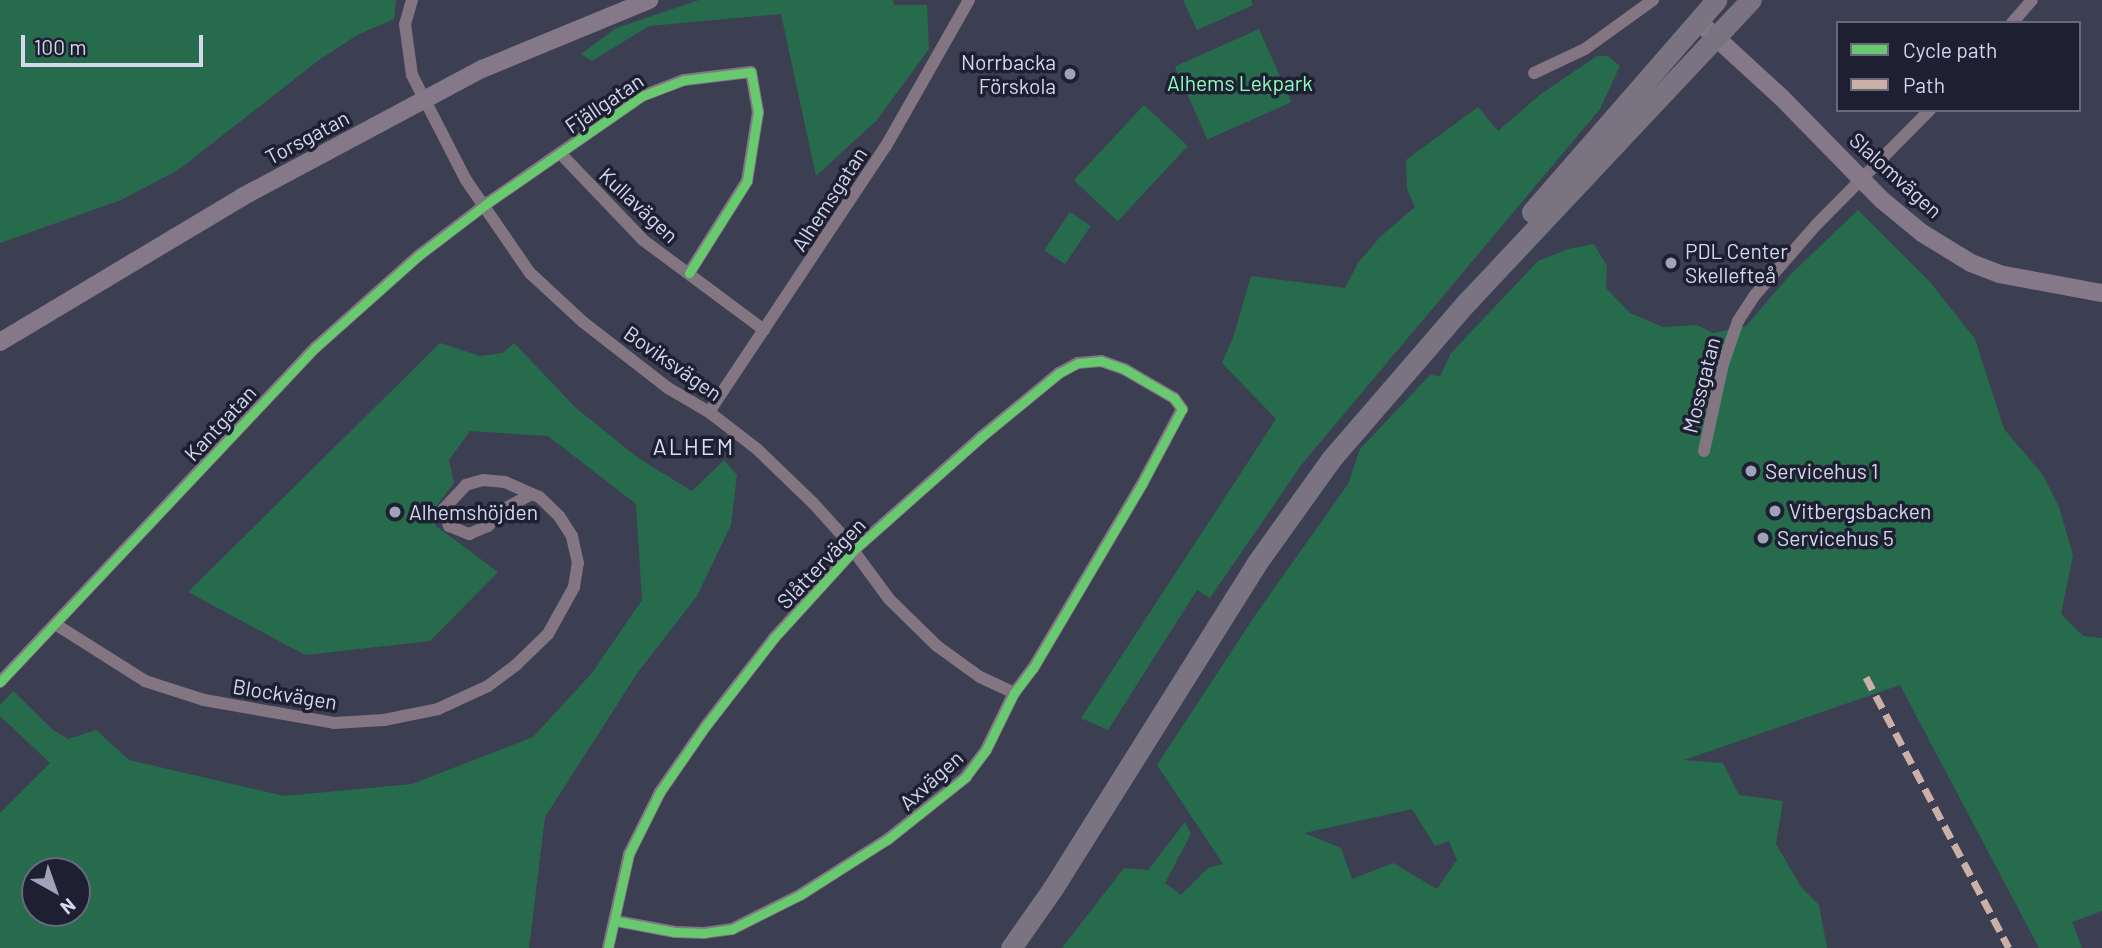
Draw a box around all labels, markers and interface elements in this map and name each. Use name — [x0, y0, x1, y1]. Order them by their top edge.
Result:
scale bar — [24, 21, 206, 65]
legend — [1836, 21, 2081, 112]
text: 100 m — [34, 34, 87, 59]
text: Cycle path — [1903, 37, 1997, 62]
place label: Norrbacka Förskola — [961, 49, 1056, 99]
marker: Norrbacka Förskola — [1062, 66, 1078, 82]
street label: Fjällgatan — [560, 68, 648, 138]
park label: Alhems Lekpark — [1167, 70, 1313, 96]
text: Path — [1903, 72, 1945, 97]
street label: Torsgatan — [261, 104, 353, 170]
street label: Slalomvägen — [1845, 127, 1947, 223]
street label: Alhemsgatan — [786, 142, 872, 256]
street label: Kullavägen — [594, 162, 684, 248]
place label: PDL Center Skellefteå — [1685, 238, 1788, 288]
marker: PDL Center Skellefteå — [1663, 255, 1679, 271]
street label: Boviksvägen — [619, 320, 727, 406]
street label: Mossgatan — [1677, 334, 1725, 436]
street label: Kantgatan — [179, 380, 261, 466]
district label: ALHEM — [653, 432, 735, 460]
place label: Servicehus 1 — [1765, 458, 1878, 484]
marker: Servicehus 1 — [1743, 463, 1759, 479]
place label: Vitbergsbacken — [1789, 498, 1931, 524]
place label: Alhemshöjden — [409, 499, 538, 525]
marker: Vitbergsbacken — [1767, 503, 1783, 519]
marker: Alhemshöjden — [387, 504, 403, 520]
street label: Slåttervägen — [772, 512, 870, 614]
place label: Servicehus 5 — [1777, 525, 1894, 551]
marker: Servicehus 5 — [1755, 530, 1771, 546]
street label: Blockvägen — [231, 673, 339, 715]
street label: Axvägen — [894, 745, 968, 815]
north arrow — [21, 857, 91, 927]
text: N — [56, 894, 81, 920]

